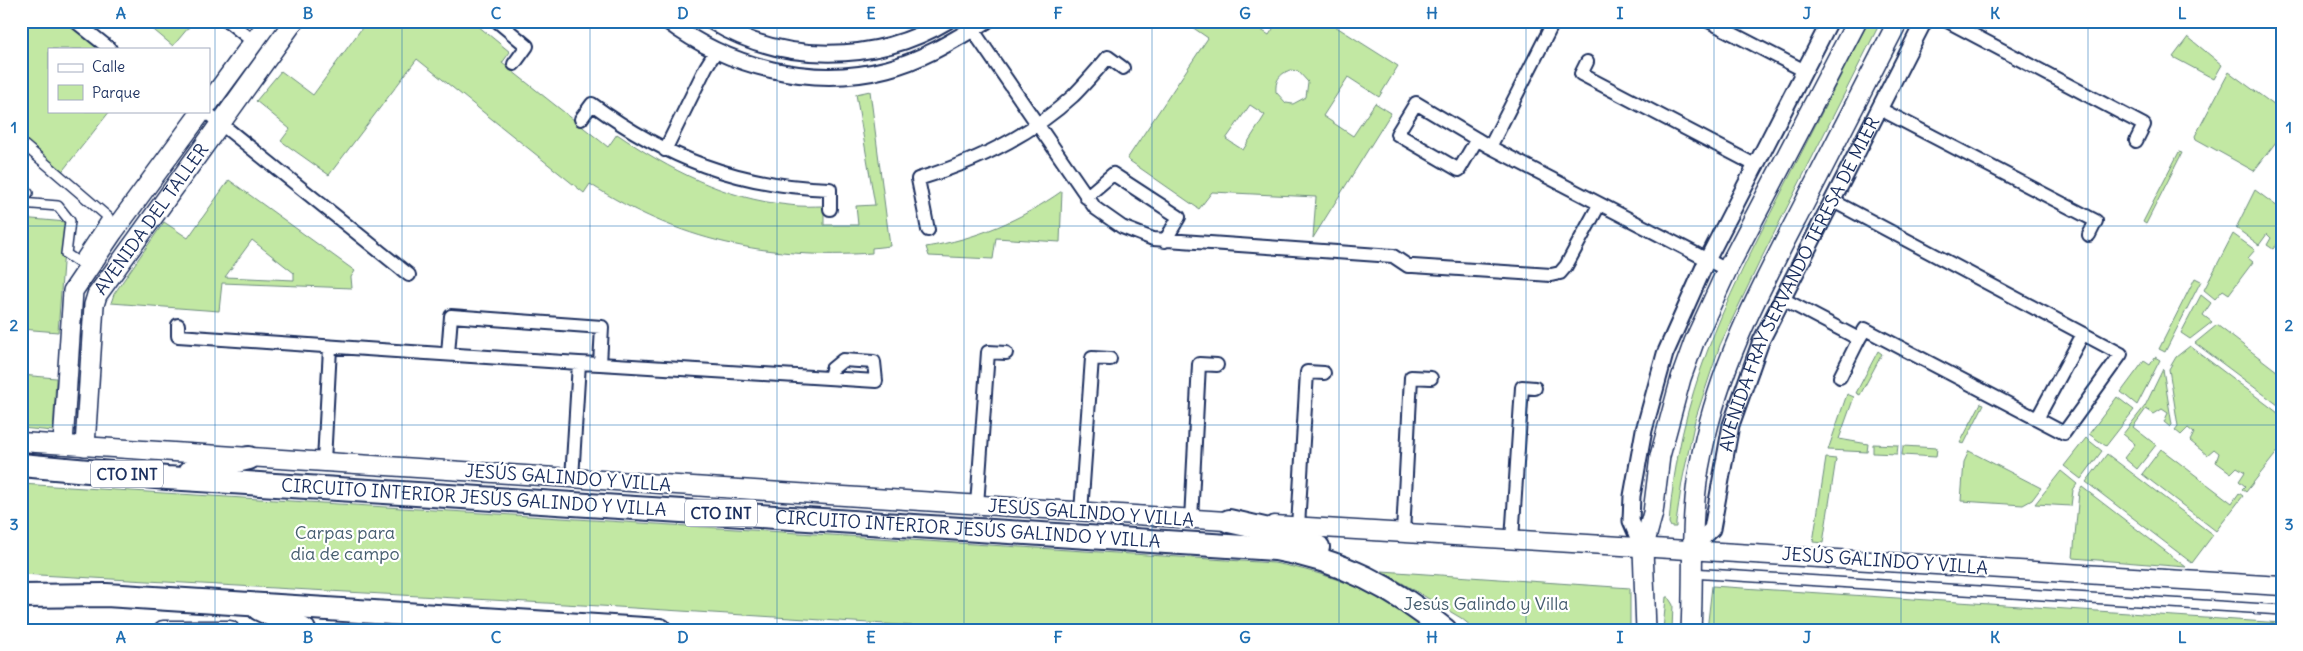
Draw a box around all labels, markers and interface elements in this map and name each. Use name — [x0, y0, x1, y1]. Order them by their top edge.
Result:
text: A — [116, 3, 126, 23]
text: B — [303, 3, 314, 23]
text: C — [491, 3, 502, 23]
text: D — [677, 3, 689, 23]
text: E — [866, 3, 876, 23]
text: F — [1053, 3, 1063, 23]
text: G — [1239, 3, 1251, 23]
text: H — [1426, 3, 1438, 23]
text: I — [1617, 3, 1624, 23]
text: J — [1803, 3, 1812, 23]
text: K — [1990, 3, 2000, 23]
text: L — [2178, 3, 2187, 23]
legend — [48, 48, 210, 112]
text: Calle — [92, 57, 125, 76]
text: Parque — [92, 83, 140, 102]
street label: AVENIDA FRAY SERVANDO TERESA DE MIER — [1714, 113, 1884, 453]
text: 1 — [11, 117, 17, 137]
text: 1 — [2286, 117, 2292, 137]
street label: AVENIDA DEL TALLER — [89, 139, 213, 299]
text: 2 — [10, 315, 19, 335]
text: 2 — [2285, 315, 2294, 335]
street label: JESÚS GALINDO Y VILLA — [464, 459, 672, 496]
road number: CTO INT — [91, 460, 163, 488]
street label: CIRCUITO INTERIOR JESÚS GALINDO Y VILLA — [280, 473, 667, 521]
street label: JESÚS GALINDO Y VILLA — [987, 494, 1195, 531]
road number: CTO INT — [685, 499, 757, 526]
street label: CIRCUITO INTERIOR JESÚS GALINDO Y VILLA — [774, 505, 1161, 553]
text: 3 — [9, 514, 19, 534]
text: 3 — [2284, 514, 2294, 534]
park label: Carpas para dia de campo — [290, 521, 400, 565]
street label: JESÚS GALINDO Y VILLA — [1781, 542, 1989, 579]
park label: Jesús Galindo y Villa — [1404, 592, 1568, 615]
text: A — [116, 627, 126, 647]
text: B — [303, 627, 314, 647]
text: C — [491, 627, 502, 647]
text: D — [677, 627, 689, 647]
text: E — [866, 627, 876, 647]
text: F — [1053, 627, 1063, 647]
text: G — [1239, 627, 1251, 647]
text: H — [1426, 627, 1438, 647]
text: I — [1617, 627, 1624, 647]
text: J — [1803, 627, 1812, 647]
text: K — [1990, 627, 2000, 647]
text: L — [2178, 627, 2187, 647]

